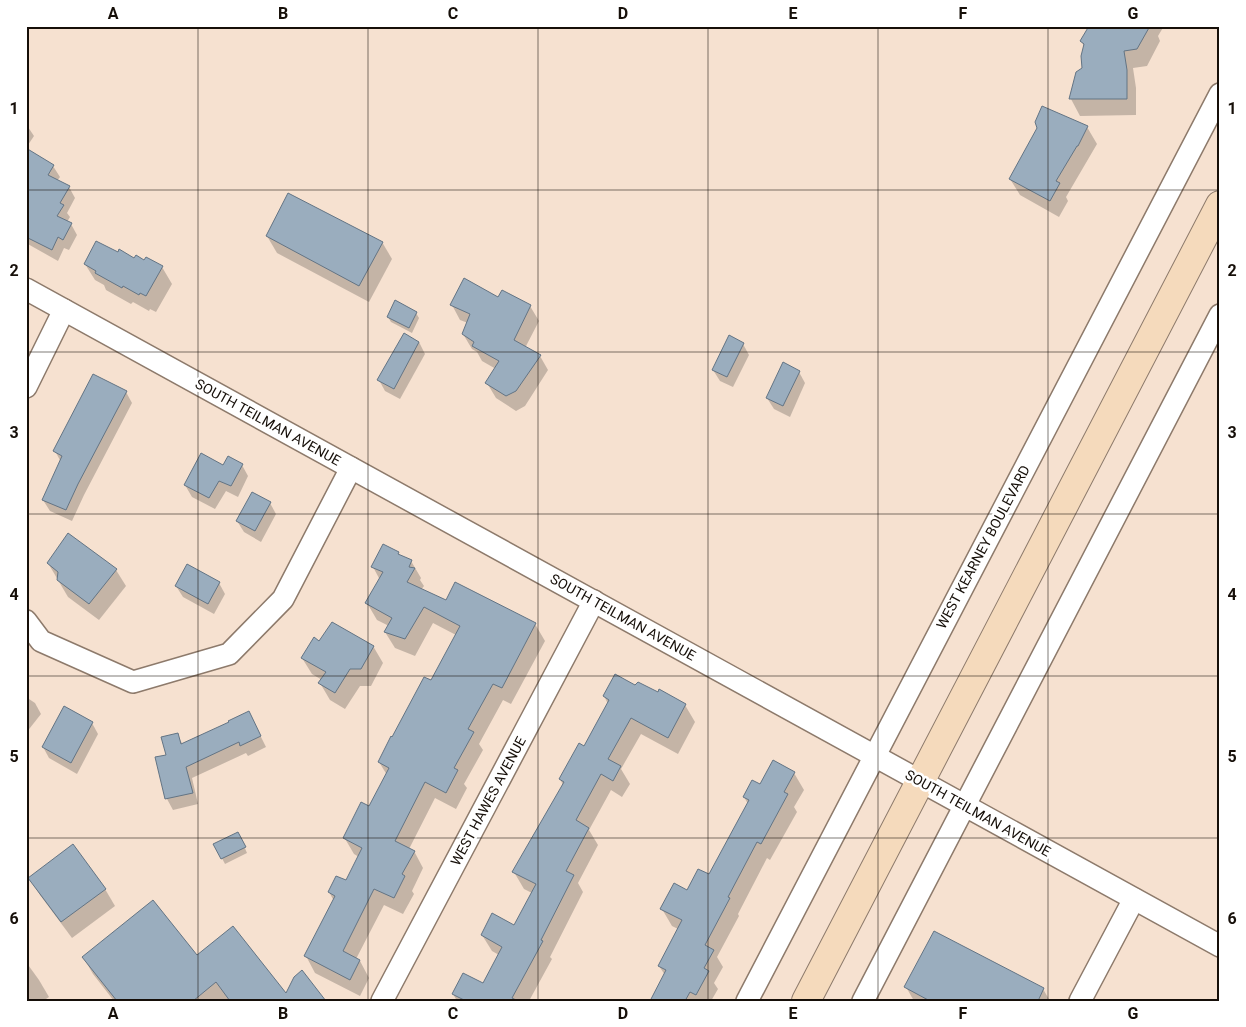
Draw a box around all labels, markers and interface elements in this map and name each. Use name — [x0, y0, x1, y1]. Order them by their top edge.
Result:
text: A — [108, 4, 119, 23]
text: B — [278, 4, 288, 23]
text: C — [448, 4, 458, 23]
text: D — [618, 4, 628, 23]
text: E — [789, 4, 798, 23]
text: F — [959, 4, 968, 23]
text: G — [1128, 4, 1139, 23]
text: 1 — [9, 99, 19, 118]
text: 1 — [1227, 99, 1237, 118]
text: 2 — [9, 261, 19, 280]
text: 2 — [1227, 261, 1237, 280]
street label: SOUTH TEILMAN AVENUE — [193, 375, 343, 469]
text: 3 — [9, 423, 19, 442]
text: 3 — [1227, 423, 1237, 442]
street label: WEST KEARNEY BOULEVARD — [933, 463, 1033, 631]
street label: SOUTH TEILMAN AVENUE — [548, 570, 698, 664]
text: 4 — [9, 585, 19, 604]
text: 4 — [1227, 585, 1237, 604]
street label: WEST HAWES AVENUE — [447, 734, 529, 868]
text: 5 — [9, 747, 19, 766]
text: 5 — [1227, 747, 1237, 766]
street label: SOUTH TEILMAN AVENUE — [903, 766, 1053, 860]
text: 6 — [9, 909, 19, 928]
text: 6 — [1227, 909, 1237, 928]
text: A — [108, 1004, 119, 1023]
text: B — [278, 1004, 288, 1023]
text: C — [448, 1004, 458, 1023]
text: D — [618, 1004, 628, 1023]
text: E — [789, 1004, 798, 1023]
text: F — [959, 1004, 968, 1023]
text: G — [1128, 1004, 1139, 1023]

